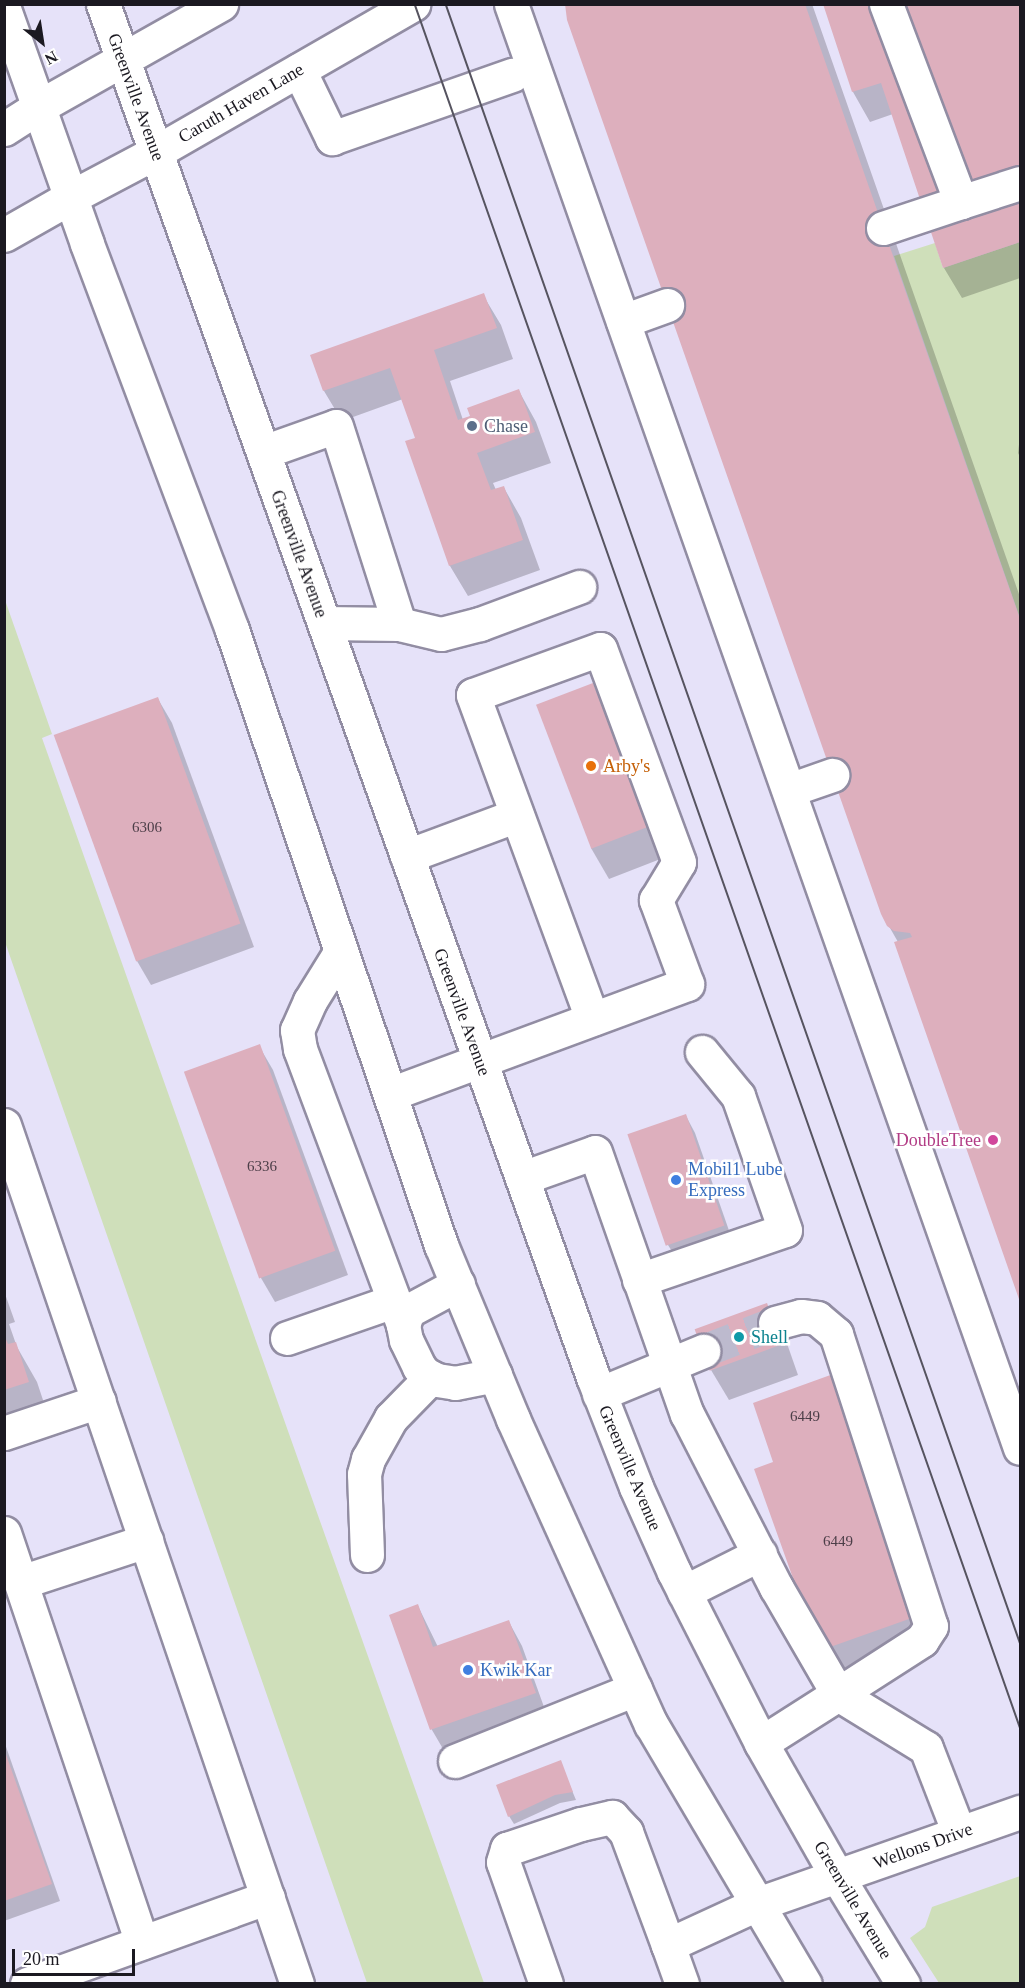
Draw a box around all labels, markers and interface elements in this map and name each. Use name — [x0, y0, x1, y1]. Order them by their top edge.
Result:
north arrow — [12, 12, 72, 72]
street label: Greenville Avenue — [103, 30, 169, 164]
text: N — [42, 48, 61, 68]
street label: Caruth Haven Lane — [175, 58, 307, 148]
place label: Chase — [484, 415, 528, 437]
marker: Chase — [465, 419, 479, 433]
street label: Greenville Avenue — [266, 487, 332, 621]
place label: Arby's — [603, 755, 650, 777]
marker: Arby's — [584, 759, 598, 773]
house number: 6306 — [132, 819, 162, 837]
street label: Greenville Avenue — [429, 945, 495, 1079]
place label: DoubleTree — [896, 1129, 981, 1151]
marker: DoubleTree — [986, 1133, 1000, 1147]
house number: 6336 — [247, 1158, 277, 1176]
place label: Mobil1 Lube Express — [688, 1159, 782, 1202]
marker: Mobil1 Lube Express — [669, 1173, 683, 1187]
place label: Shell — [751, 1326, 788, 1348]
marker: Shell — [732, 1330, 746, 1344]
street label: Greenville Avenue — [594, 1402, 666, 1534]
house number: 6449 — [790, 1408, 820, 1426]
house number: 6449 — [823, 1533, 853, 1551]
place label: Kwik Kar — [480, 1659, 551, 1681]
marker: Kwik Kar — [461, 1663, 475, 1677]
street label: Wellons Drive — [870, 1818, 976, 1874]
street label: Greenville Avenue — [809, 1837, 897, 1963]
scale bar — [15, 1937, 138, 1975]
text: 20 m — [23, 1949, 60, 1969]

